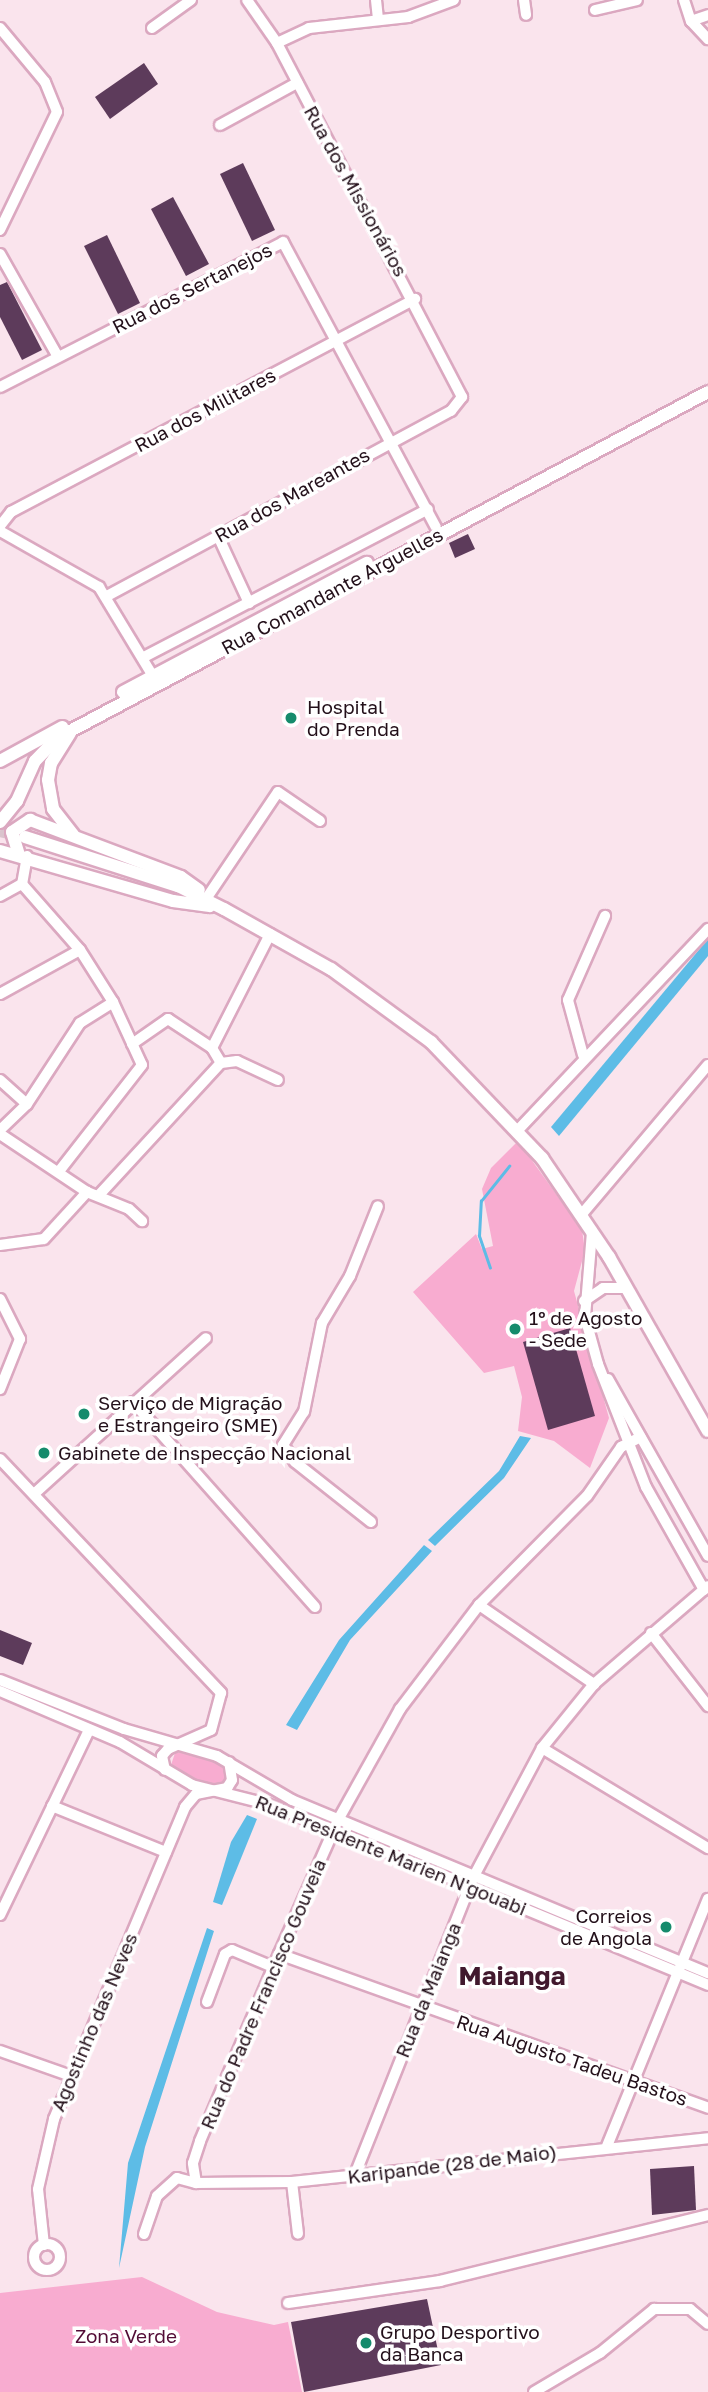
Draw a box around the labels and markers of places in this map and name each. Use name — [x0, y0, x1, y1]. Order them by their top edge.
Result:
place label: Hospital do Prenda — [307, 696, 400, 740]
marker: Hospital do Prenda — [281, 708, 301, 728]
place label: 1º de Agosto - Sede — [529, 1307, 642, 1351]
marker: 1º de Agosto - Sede — [507, 1321, 523, 1337]
place label: Serviço de Migração e Estrangeiro (SME) — [98, 1392, 282, 1436]
marker: Serviço de Migração e Estrangeiro (SME) — [76, 1406, 92, 1422]
place label: Gabinete de Inspecção Nacional — [58, 1442, 351, 1464]
marker: Gabinete de Inspecção Nacional — [36, 1445, 52, 1461]
place label: Correios de Angola — [560, 1905, 652, 1949]
marker: Correios de Angola — [658, 1919, 674, 1935]
place label: Grupo Desportivo da Banca — [380, 2321, 540, 2365]
marker: Grupo Desportivo da Banca — [358, 2335, 374, 2351]

